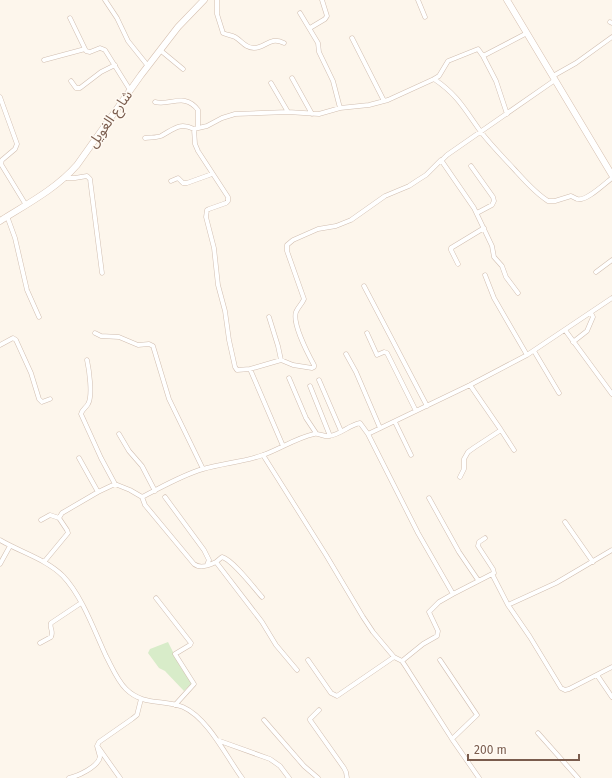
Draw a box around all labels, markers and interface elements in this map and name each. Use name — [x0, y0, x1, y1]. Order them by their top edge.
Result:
street label: شارع الغويل — [84, 87, 138, 152]
scale bar — [468, 736, 579, 762]
text: 200 m — [474, 743, 507, 757]

